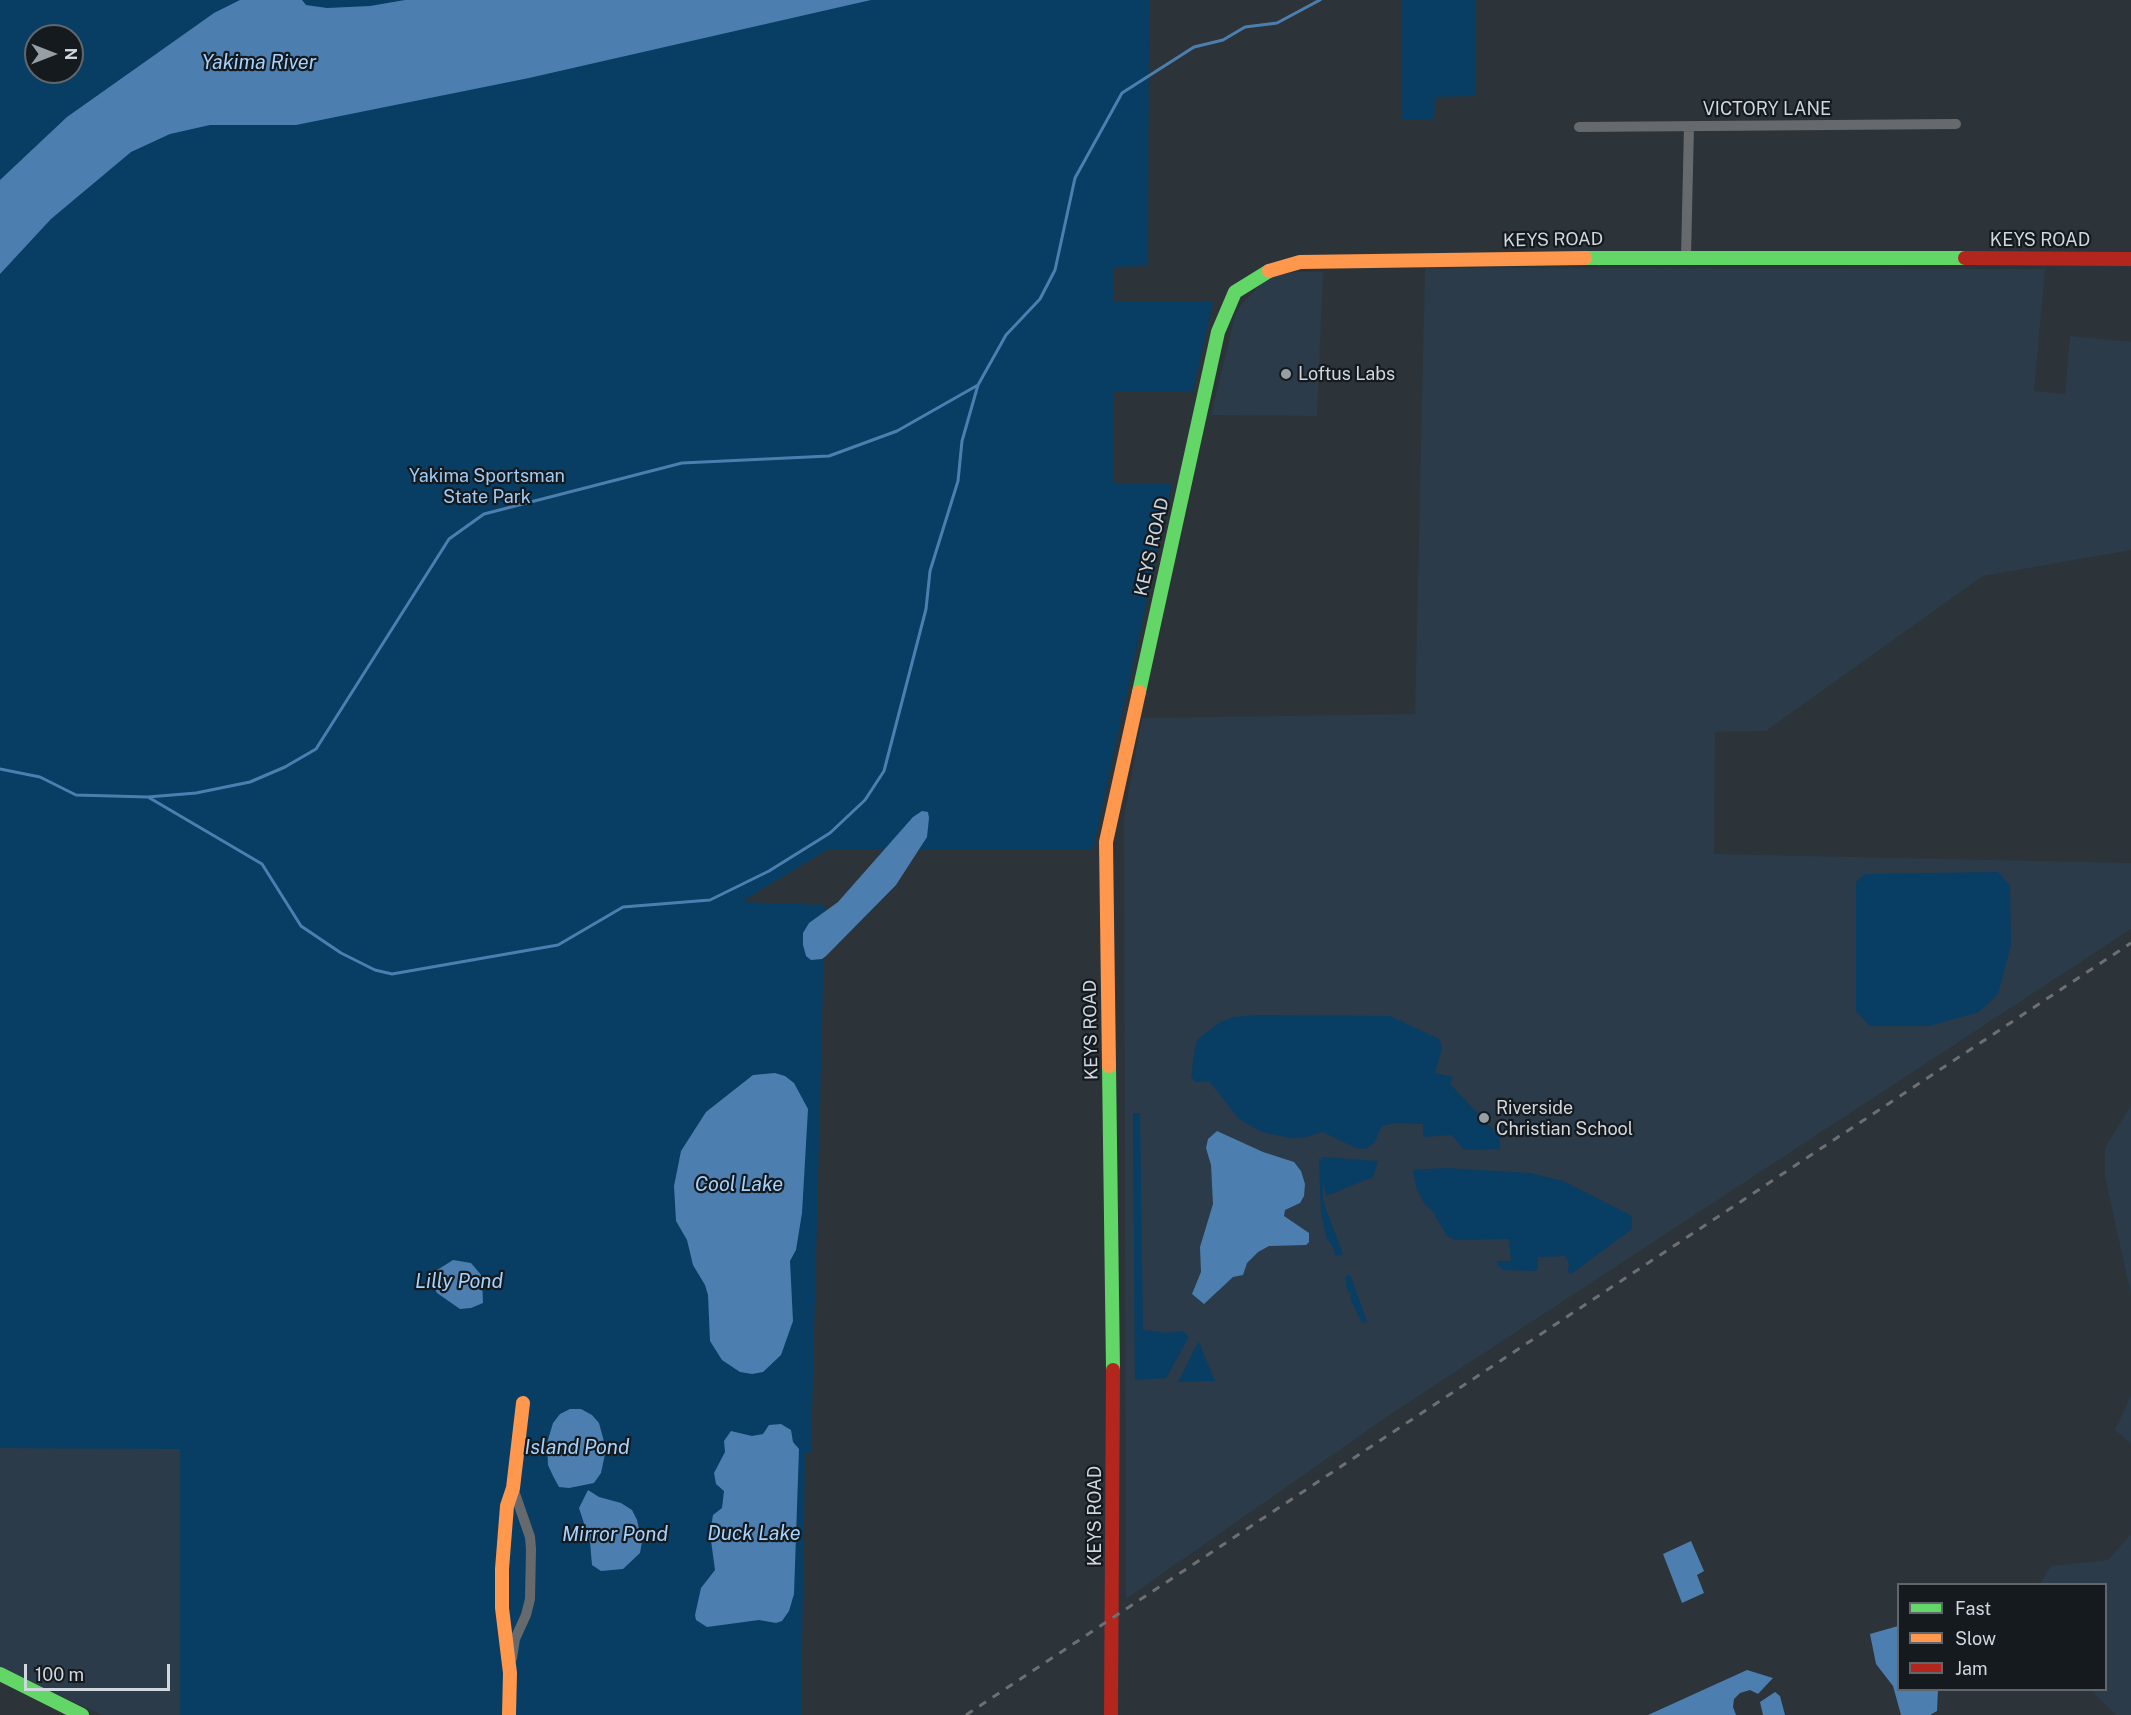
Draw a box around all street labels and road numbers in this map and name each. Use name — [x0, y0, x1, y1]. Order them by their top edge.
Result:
street label: VICTORY LANE — [1703, 98, 1831, 120]
street label: KEYS ROAD — [1503, 228, 1603, 252]
street label: KEYS ROAD — [1990, 229, 2090, 251]
street label: KEYS ROAD — [1130, 496, 1174, 598]
street label: KEYS ROAD — [1079, 980, 1103, 1080]
street label: KEYS ROAD — [1084, 1466, 1106, 1566]

